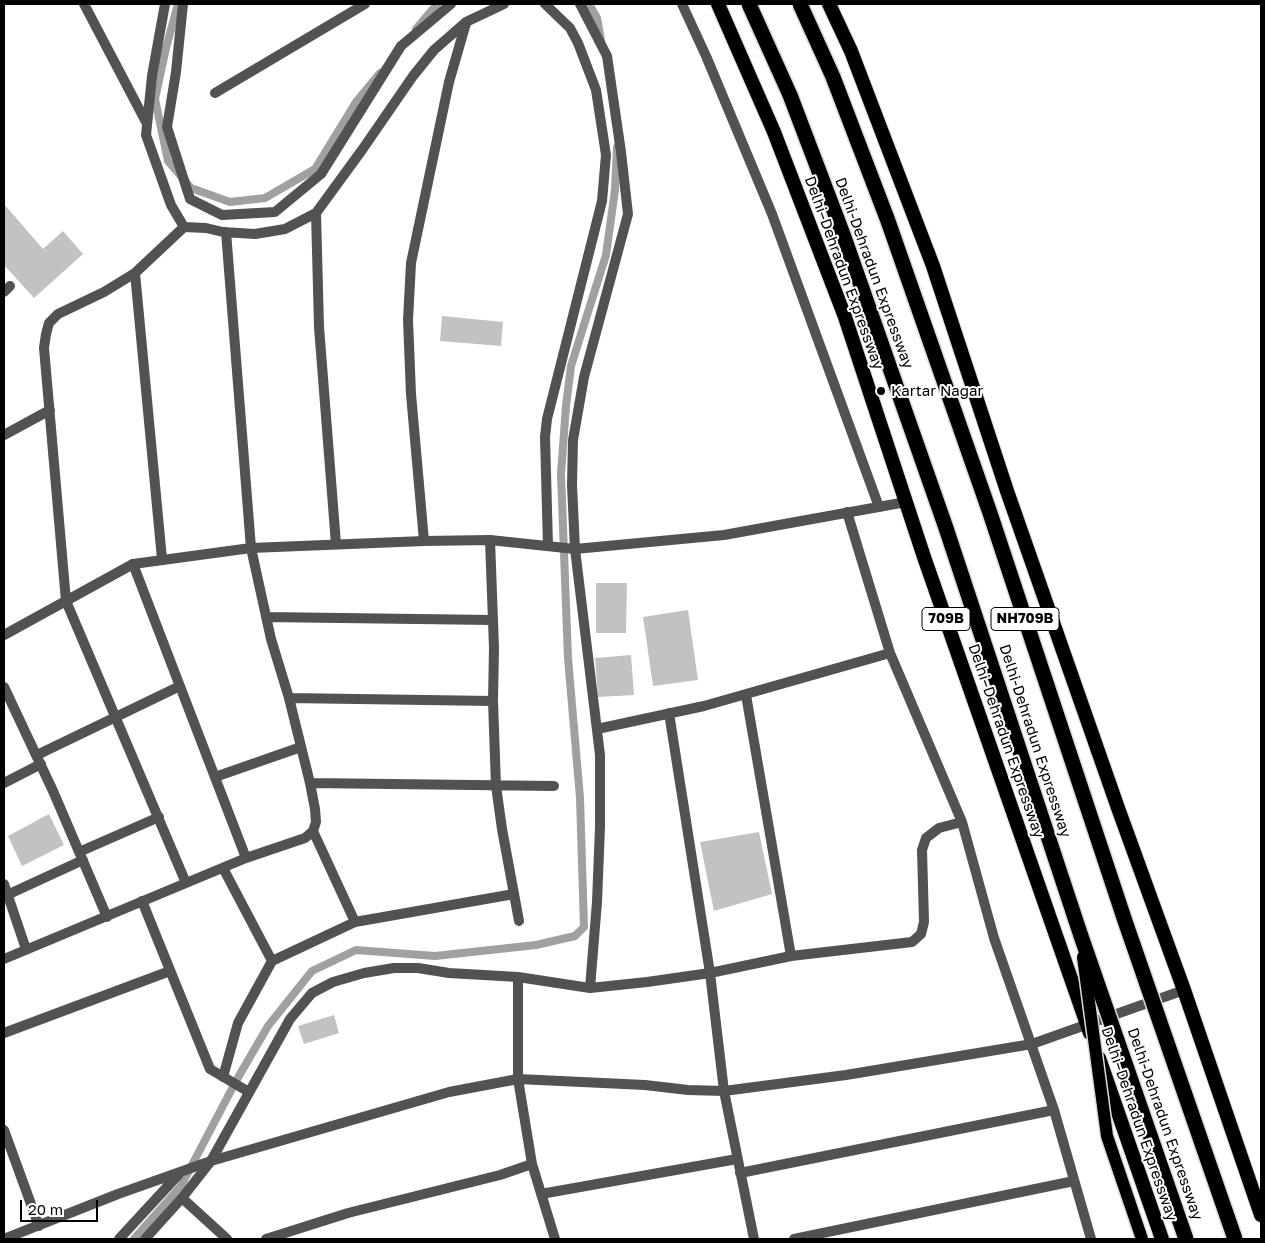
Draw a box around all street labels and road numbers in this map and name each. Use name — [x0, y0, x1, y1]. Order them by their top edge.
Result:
street label: Delhi–Dehradun Expressway — [801, 174, 887, 372]
street label: Delhi-Dehradun Expressway — [831, 175, 917, 371]
road number: 709B — [922, 608, 970, 630]
road number: NH709B — [991, 608, 1059, 630]
street label: Delhi–Dehradun Expressway — [964, 641, 1048, 841]
street label: Delhi-Dehradun Expressway — [995, 642, 1075, 840]
street label: Delhi–Dehradun Expressway — [1097, 1024, 1181, 1224]
street label: Delhi-Dehradun Expressway — [1124, 1025, 1206, 1223]

